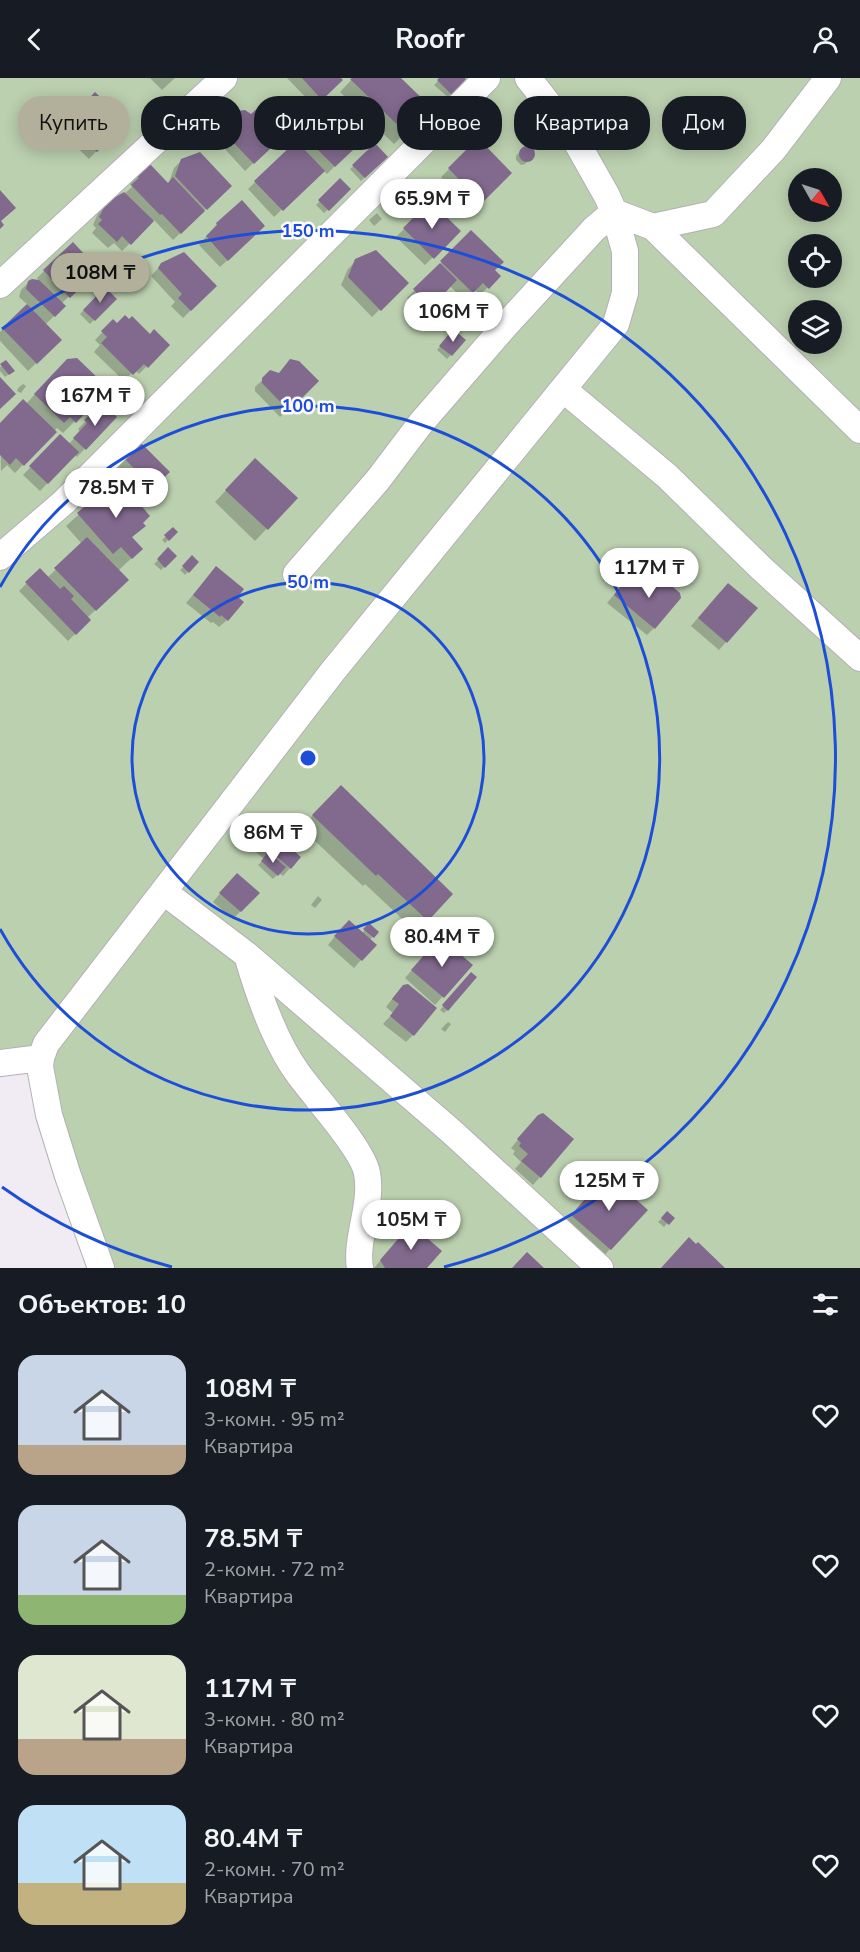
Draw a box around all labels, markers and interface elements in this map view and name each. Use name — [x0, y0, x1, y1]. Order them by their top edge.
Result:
text: Roofr — [395, 21, 465, 58]
icon: back — [18, 23, 51, 56]
icon: person — [809, 23, 842, 56]
chip: Купить — [18, 96, 129, 150]
chip: Снять — [141, 96, 242, 150]
chip: Фильтры — [254, 96, 385, 150]
chip: Новое — [397, 96, 502, 150]
chip: Квартира — [514, 96, 650, 150]
chip: Дом — [662, 96, 746, 150]
north arrow — [788, 168, 842, 222]
map controls — [788, 168, 842, 354]
pin: 65.9M ₸ — [377, 179, 487, 230]
text: 65.9M ₸ — [394, 185, 470, 212]
text: 150 m — [281, 219, 335, 243]
button: locate — [788, 234, 842, 288]
pin: 108M ₸ — [51, 253, 149, 304]
text: 108M ₸ — [65, 259, 135, 286]
pin: 106M ₸ — [404, 292, 502, 343]
text: 106M ₸ — [418, 298, 488, 325]
button: layers — [788, 300, 842, 354]
pin: 167M ₸ — [46, 376, 144, 427]
text: 167M ₸ — [60, 382, 130, 409]
text: 100 m — [281, 394, 335, 418]
pin: 78.5M ₸ — [61, 468, 171, 519]
text: 78.5M ₸ — [78, 474, 154, 501]
pin: 117M ₸ — [600, 548, 698, 599]
text: 117M ₸ — [614, 554, 684, 581]
text: 50 m — [287, 570, 329, 594]
centre of rings — [298, 748, 318, 768]
pin: 86M ₸ — [231, 813, 315, 864]
text: 86M ₸ — [244, 819, 302, 846]
pin: 80.4M ₸ — [387, 917, 497, 968]
text: 80.4M ₸ — [404, 923, 480, 950]
pin: 125M ₸ — [560, 1161, 658, 1212]
text: 125M ₸ — [574, 1167, 644, 1194]
pin: 105M ₸ — [362, 1200, 460, 1251]
text: 105M ₸ — [376, 1206, 446, 1233]
text: Объектов: 10 — [18, 1287, 186, 1322]
icon: filters — [809, 1288, 842, 1321]
text: 108M ₸ — [204, 1371, 296, 1406]
icon: home — [66, 1379, 138, 1451]
icon: heart — [809, 1399, 842, 1432]
text: 3-комн. · 95 m² — [204, 1406, 345, 1433]
text: Квартира — [204, 1433, 294, 1460]
text: 78.5M ₸ — [204, 1521, 302, 1556]
icon: home — [66, 1529, 138, 1601]
icon: heart — [809, 1549, 842, 1582]
text: 2-комн. · 72 m² — [204, 1556, 345, 1583]
text: Квартира — [204, 1583, 294, 1610]
text: 117M ₸ — [204, 1671, 296, 1706]
icon: home — [66, 1679, 138, 1751]
icon: heart — [809, 1699, 842, 1732]
text: 3-комн. · 80 m² — [204, 1706, 345, 1733]
text: Квартира — [204, 1733, 294, 1760]
text: 80.4M ₸ — [204, 1821, 302, 1856]
icon: home — [66, 1829, 138, 1901]
icon: heart — [809, 1849, 842, 1882]
text: 2-комн. · 70 m² — [204, 1856, 345, 1883]
text: Квартира — [204, 1883, 294, 1910]

